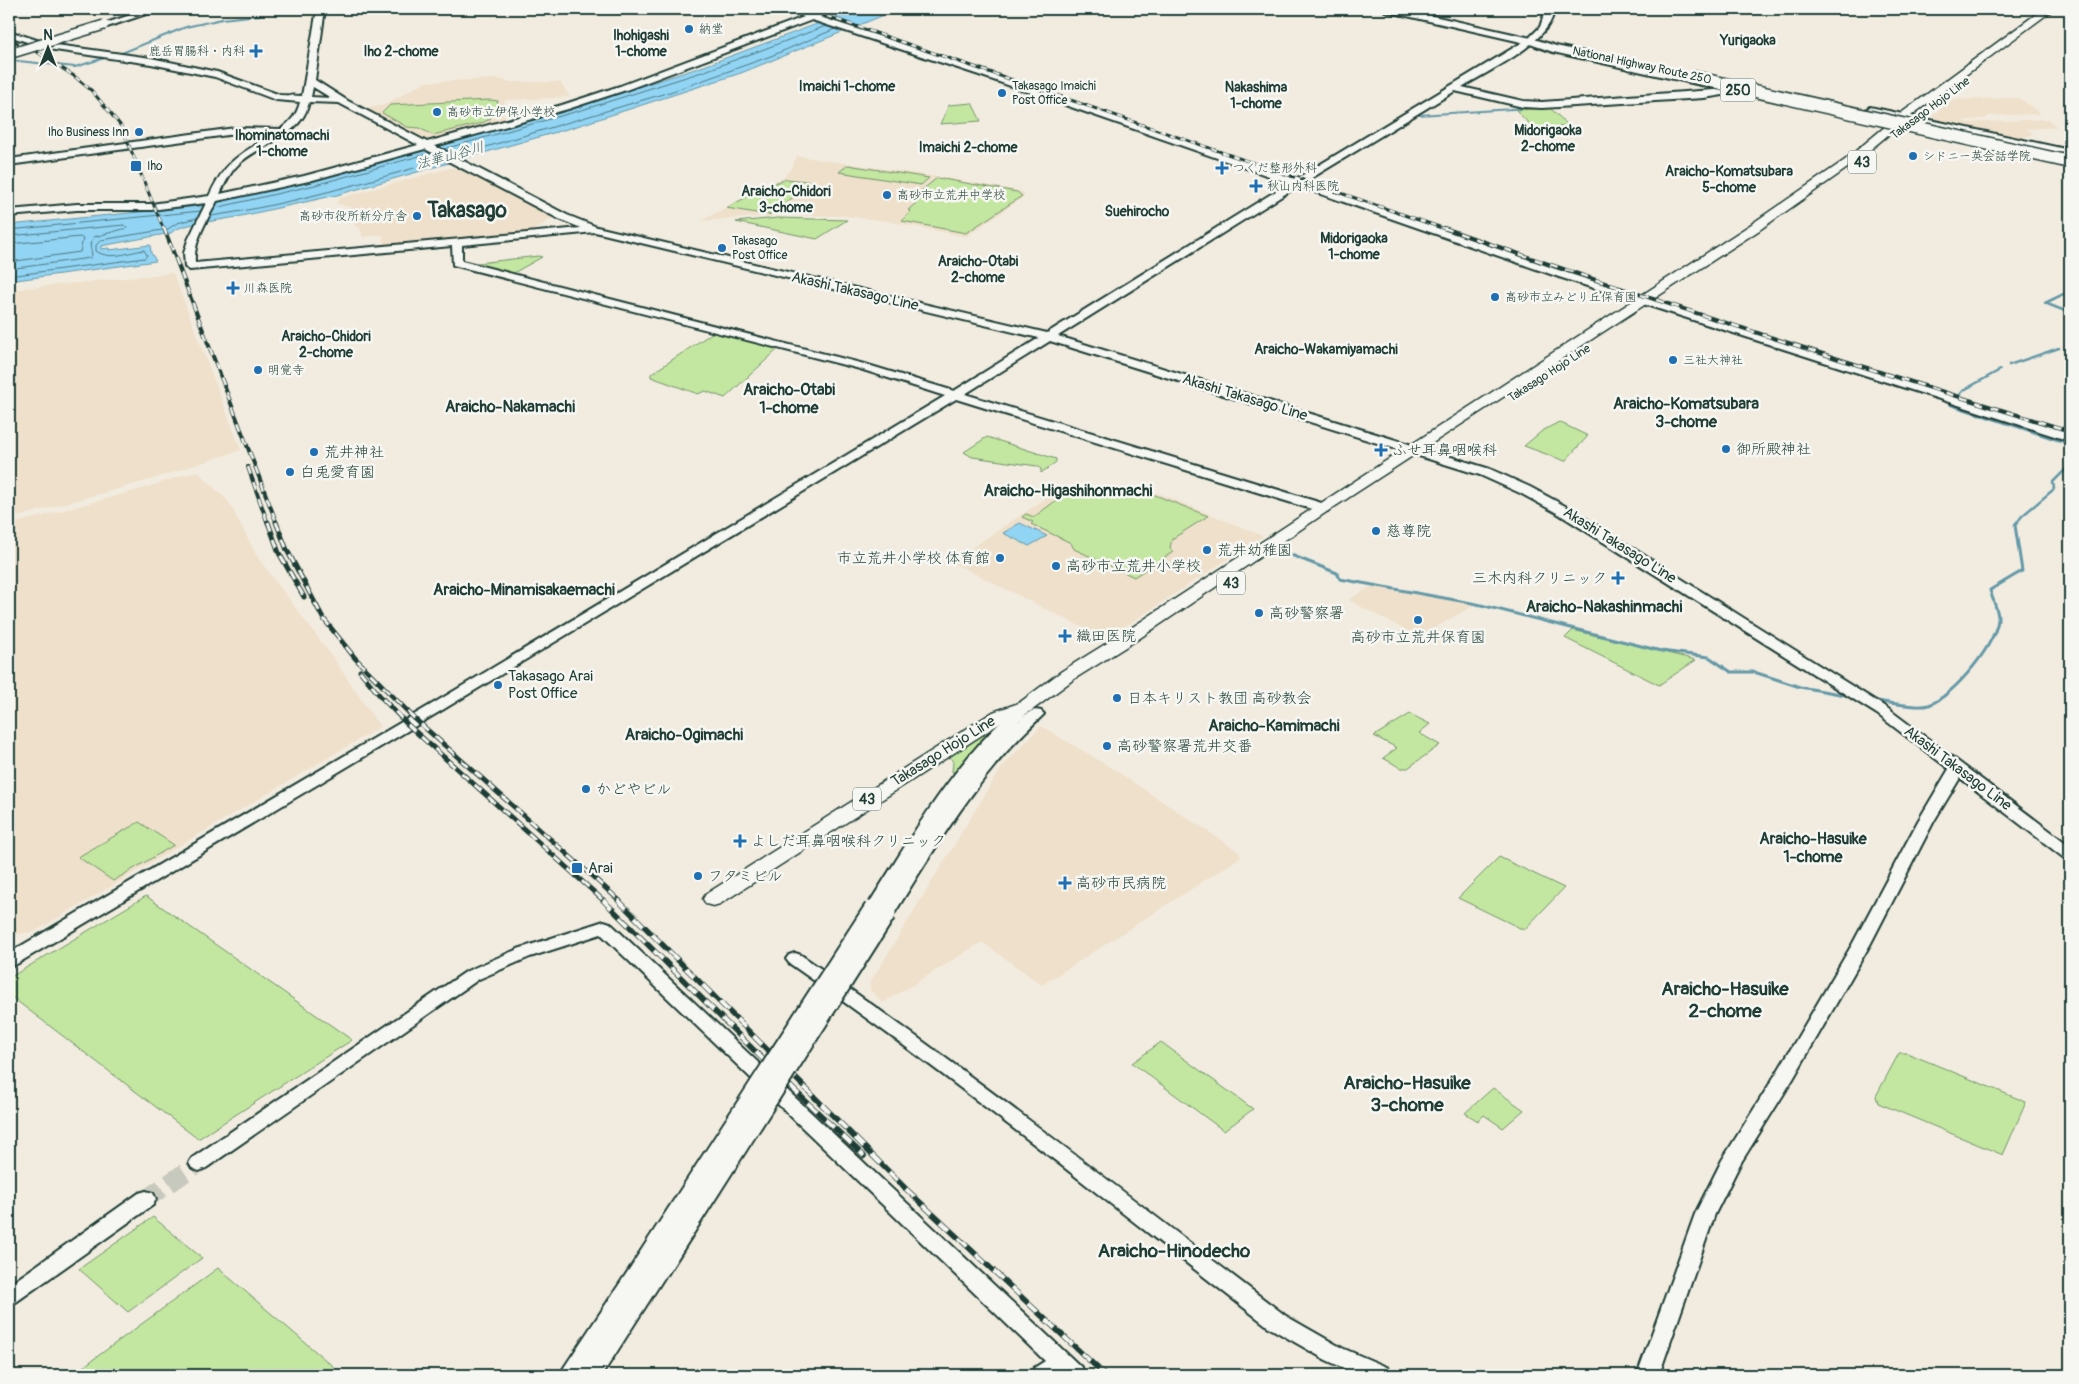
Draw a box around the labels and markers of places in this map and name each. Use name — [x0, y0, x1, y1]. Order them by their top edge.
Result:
place label: 納堂 — [699, 22, 723, 37]
marker: 納堂 — [683, 23, 695, 35]
place label: 鹿岳胃腸科・内科 — [149, 44, 245, 59]
marker: 鹿岳胃腸科・内科 — [249, 44, 263, 58]
place label: Takasago Imaichi Post Office — [1012, 79, 1096, 108]
marker: Takasago Imaichi Post Office — [996, 87, 1008, 99]
place label: 高砂市立伊保小学校 — [447, 105, 555, 120]
marker: 高砂市立伊保小学校 — [431, 106, 443, 118]
place label: Iho Business Inn — [48, 125, 129, 140]
marker: Iho Business Inn — [133, 126, 145, 138]
place label: シドニー英会話学院 — [1923, 149, 2031, 164]
marker: シドニー英会話学院 — [1907, 150, 1919, 162]
marker: Iho — [129, 159, 143, 173]
place label: Iho — [147, 159, 163, 174]
marker: つくだ整形外科 — [1215, 161, 1229, 175]
place label: つくだ整形外科 — [1233, 161, 1317, 176]
marker: 秋山内科医院 — [1249, 179, 1263, 193]
place label: 秋山内科医院 — [1267, 179, 1339, 194]
place label: 高砂市立荒井中学校 — [897, 188, 1005, 203]
marker: 高砂市立荒井中学校 — [881, 189, 893, 201]
place label: 高砂市役所新分庁舎 — [299, 209, 407, 224]
marker: 高砂市役所新分庁舎 — [411, 210, 423, 222]
place label: Takasago Post Office — [732, 234, 788, 263]
marker: Takasago Post Office — [716, 242, 728, 254]
marker: 川森医院 — [226, 281, 240, 295]
place label: 川森医院 — [244, 281, 292, 296]
place label: 高砂市立みどり丘保育園 — [1505, 290, 1637, 305]
marker: 高砂市立みどり丘保育園 — [1489, 291, 1501, 303]
place label: 三社大神社 — [1683, 353, 1743, 368]
marker: 三社大神社 — [1667, 354, 1679, 366]
place label: 明覚寺 — [268, 363, 304, 378]
marker: 明覚寺 — [252, 364, 264, 376]
place label: 御所殿神社 — [1736, 440, 1811, 459]
place label: ふせ耳鼻咽喉科 — [1392, 441, 1497, 460]
place label: 荒井神社 — [324, 443, 384, 462]
marker: ふせ耳鼻咽喉科 — [1374, 443, 1388, 457]
marker: 御所殿神社 — [1720, 443, 1732, 455]
marker: 荒井神社 — [308, 446, 320, 458]
place label: 白兎愛育園 — [300, 463, 375, 482]
marker: 白兎愛育園 — [284, 466, 296, 478]
place label: 慈尊院 — [1386, 522, 1431, 541]
marker: 慈尊院 — [1370, 525, 1382, 537]
place label: 荒井幼稚園 — [1217, 541, 1292, 560]
marker: 荒井幼稚園 — [1201, 544, 1213, 556]
place label: 市立荒井小学校 体育館 — [837, 549, 990, 568]
marker: 市立荒井小学校 体育館 — [994, 552, 1006, 564]
place label: 高砂市立荒井小学校 — [1066, 557, 1201, 576]
marker: 高砂市立荒井小学校 — [1050, 560, 1062, 572]
place label: 三木内科クリニック — [1472, 569, 1607, 588]
marker: 三木内科クリニック — [1611, 571, 1625, 585]
place label: 高砂警察署 — [1269, 604, 1344, 623]
marker: 高砂警察署 — [1253, 607, 1265, 619]
marker: 高砂市立荒井保育園 — [1412, 614, 1424, 626]
place label: 織田医院 — [1076, 627, 1136, 646]
place label: 高砂市立荒井保育園 — [1350, 628, 1486, 647]
marker: 織田医院 — [1058, 629, 1072, 643]
place label: Takasago Arai Post Office — [508, 667, 593, 703]
marker: Takasago Arai Post Office — [492, 679, 504, 691]
place label: 日本キリスト教団 高砂教会 — [1127, 689, 1311, 708]
marker: 日本キリスト教団 高砂教会 — [1111, 692, 1123, 704]
place label: 高砂警察署荒井交番 — [1117, 737, 1252, 756]
marker: 高砂警察署荒井交番 — [1101, 740, 1113, 752]
place label: かどやビル — [596, 780, 671, 799]
marker: かどやビル — [580, 783, 592, 795]
place label: よしだ耳鼻咽喉科クリニック — [751, 832, 946, 851]
marker: よしだ耳鼻咽喉科クリニック — [733, 834, 747, 848]
place label: Arai — [588, 859, 613, 878]
marker: Arai — [570, 861, 584, 875]
place label: フタミビル — [708, 867, 782, 886]
marker: フタミビル — [692, 870, 704, 882]
place label: 高砂市民病院 — [1076, 874, 1166, 893]
marker: 高砂市民病院 — [1058, 876, 1072, 890]

